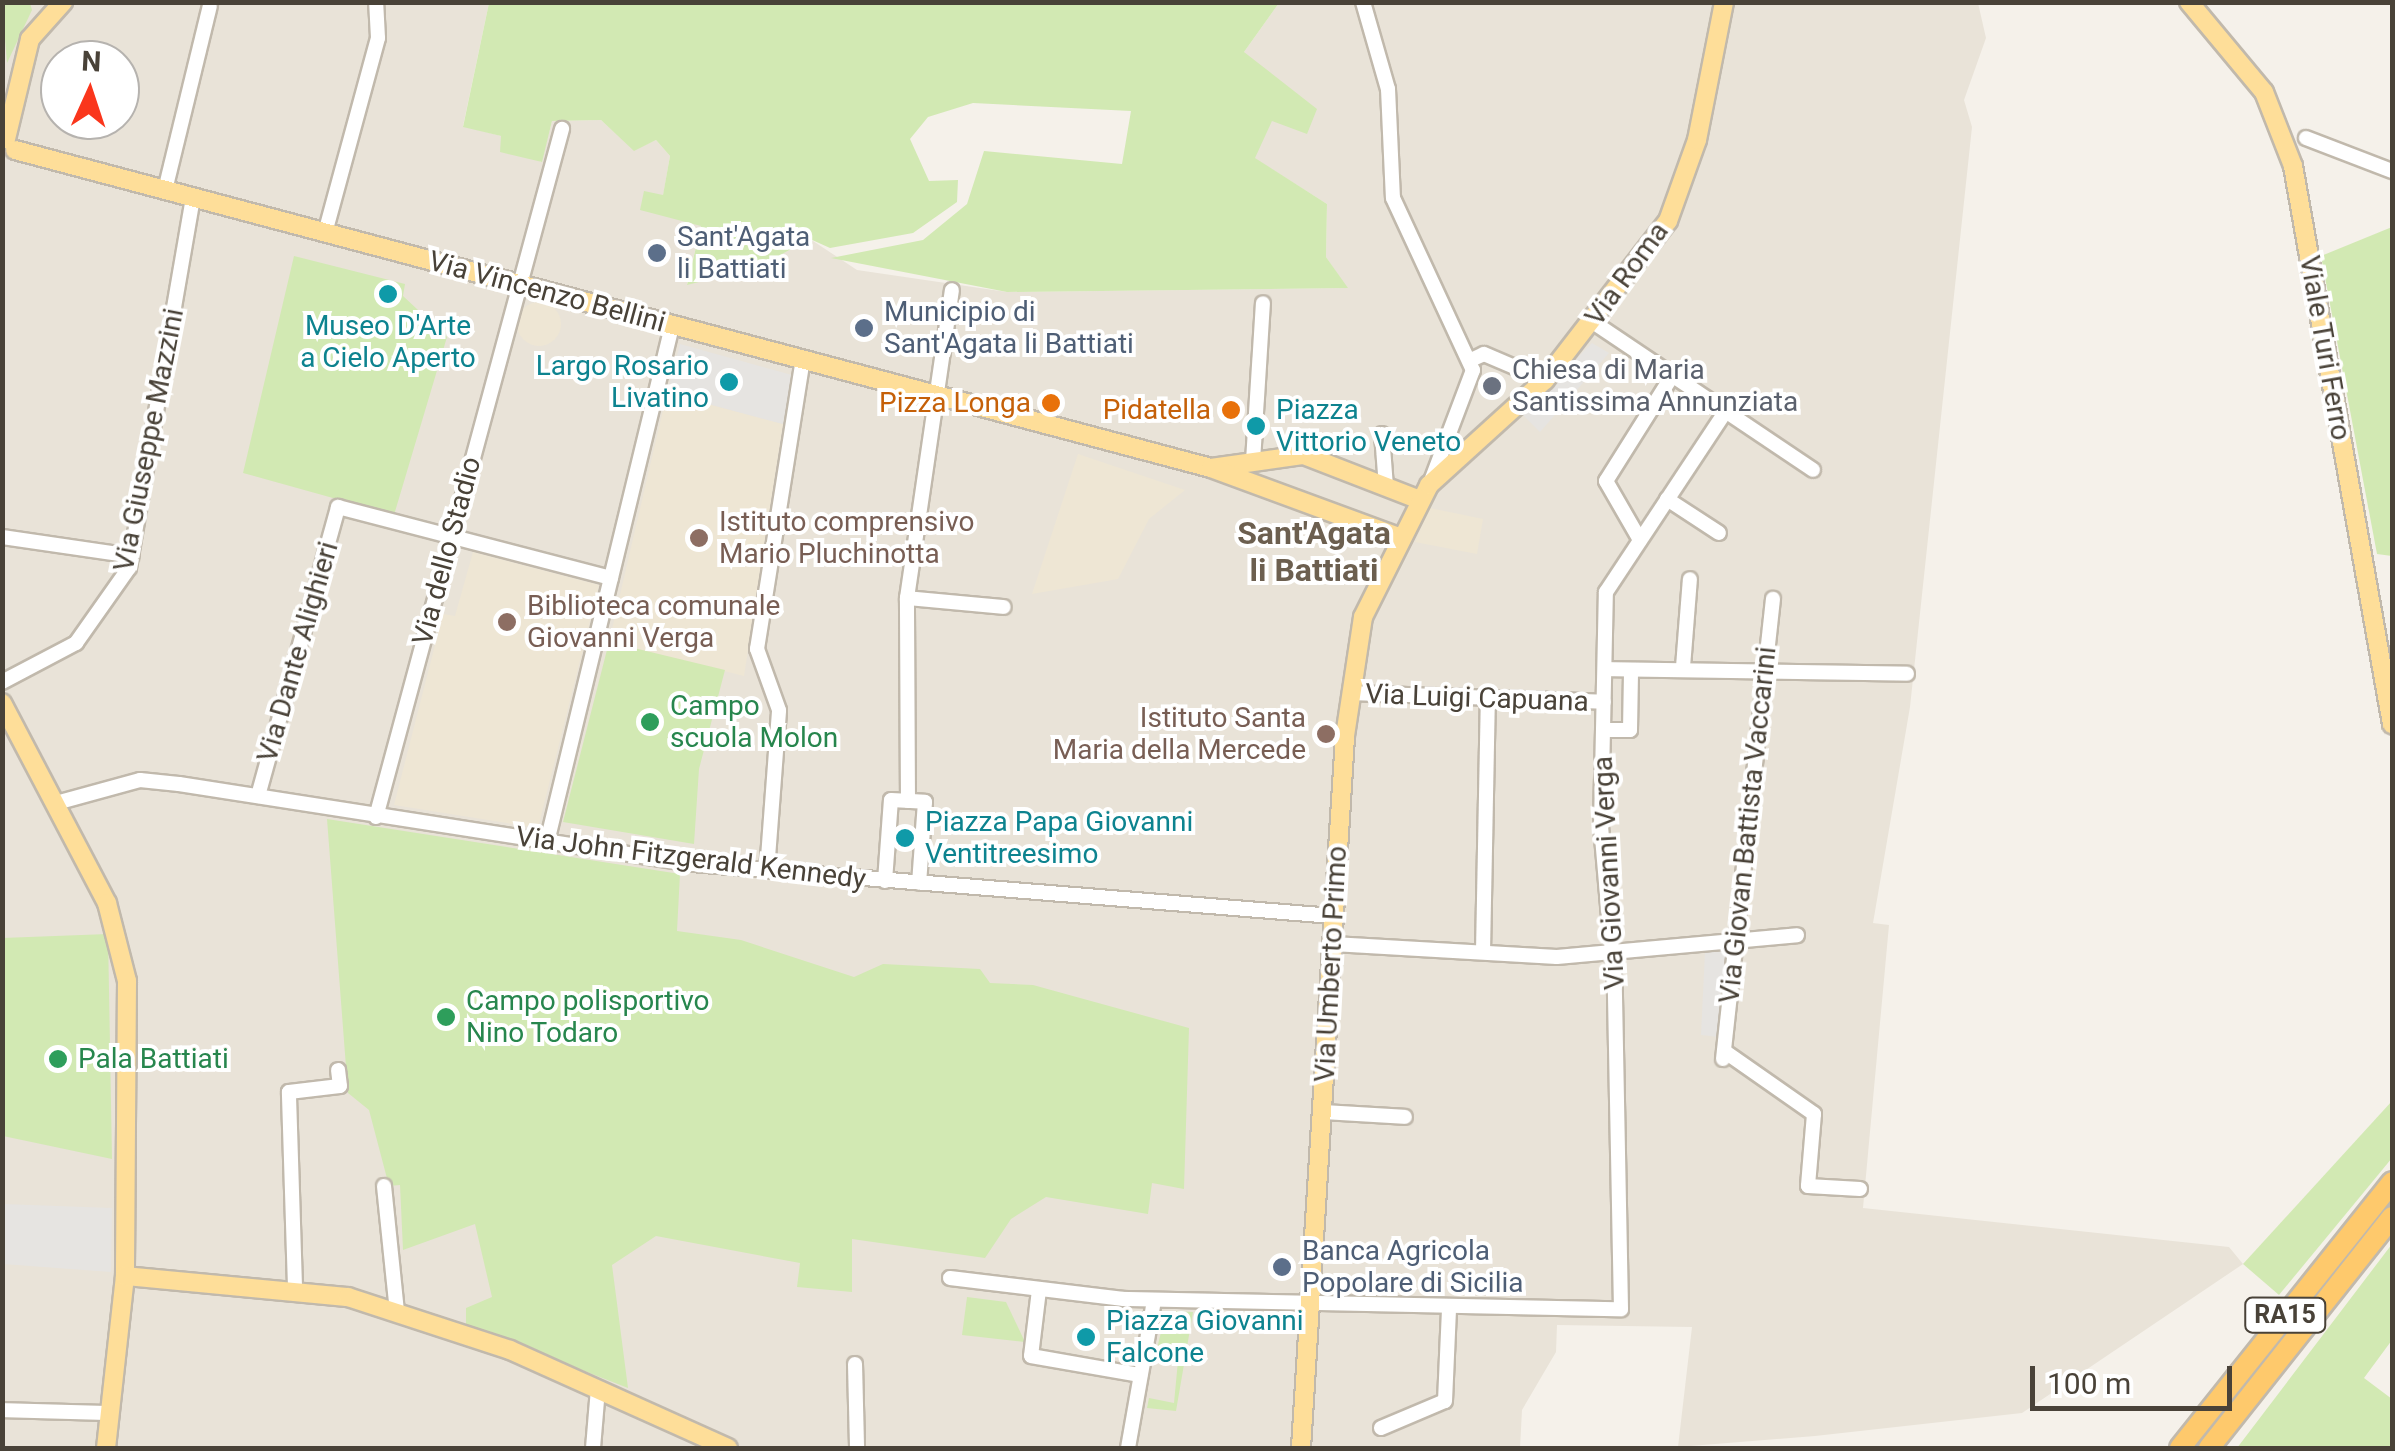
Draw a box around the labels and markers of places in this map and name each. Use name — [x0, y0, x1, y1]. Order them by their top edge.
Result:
place label: Sant'Agata li Battiati — [677, 220, 810, 286]
marker: Sant'Agata li Battiati — [646, 242, 668, 264]
marker: Museo D'Arte a Cielo Aperto — [377, 283, 399, 305]
place label: Municipio di Sant'Agata li Battiati — [884, 295, 1134, 361]
place label: Museo D'Arte a Cielo Aperto — [300, 309, 476, 375]
marker: Municipio di Sant'Agata li Battiati — [853, 317, 875, 339]
place label: Largo Rosario Livatino — [536, 349, 709, 415]
place label: Chiesa di Maria Santissima Annunziata — [1512, 353, 1798, 419]
marker: Largo Rosario Livatino — [718, 371, 740, 393]
marker: Chiesa di Maria Santissima Annunziata — [1481, 375, 1503, 397]
place label: Pizza Longa — [879, 386, 1031, 420]
marker: Pizza Longa — [1040, 392, 1062, 414]
place label: Pidatella — [1103, 393, 1211, 427]
place label: Piazza Vittorio Veneto — [1276, 393, 1461, 459]
marker: Pidatella — [1220, 399, 1242, 421]
marker: Piazza Vittorio Veneto — [1245, 415, 1267, 437]
place label: Istituto comprensivo Mario Pluchinotta — [719, 505, 974, 571]
marker: Istituto comprensivo Mario Pluchinotta — [688, 527, 710, 549]
place label: Biblioteca comunale Giovanni Verga — [527, 589, 780, 655]
marker: Biblioteca comunale Giovanni Verga — [496, 611, 518, 633]
place label: Campo scuola Molon — [670, 689, 838, 755]
place label: Istituto Santa Maria della Mercede — [1053, 701, 1306, 767]
marker: Campo scuola Molon — [639, 711, 661, 733]
marker: Istituto Santa Maria della Mercede — [1315, 723, 1337, 745]
place label: Piazza Papa Giovanni Ventitreesimo — [925, 805, 1193, 871]
marker: Piazza Papa Giovanni Ventitreesimo — [894, 827, 916, 849]
place label: Campo polisportivo Nino Todaro — [466, 984, 710, 1050]
marker: Campo polisportivo Nino Todaro — [435, 1006, 457, 1028]
place label: Pala Battiati — [78, 1042, 229, 1076]
marker: Pala Battiati — [47, 1048, 69, 1070]
place label: Banca Agricola Popolare di Sicilia — [1302, 1234, 1523, 1300]
marker: Banca Agricola Popolare di Sicilia — [1271, 1256, 1293, 1278]
place label: Piazza Giovanni Falcone — [1106, 1304, 1304, 1370]
marker: Piazza Giovanni Falcone — [1075, 1326, 1097, 1348]

